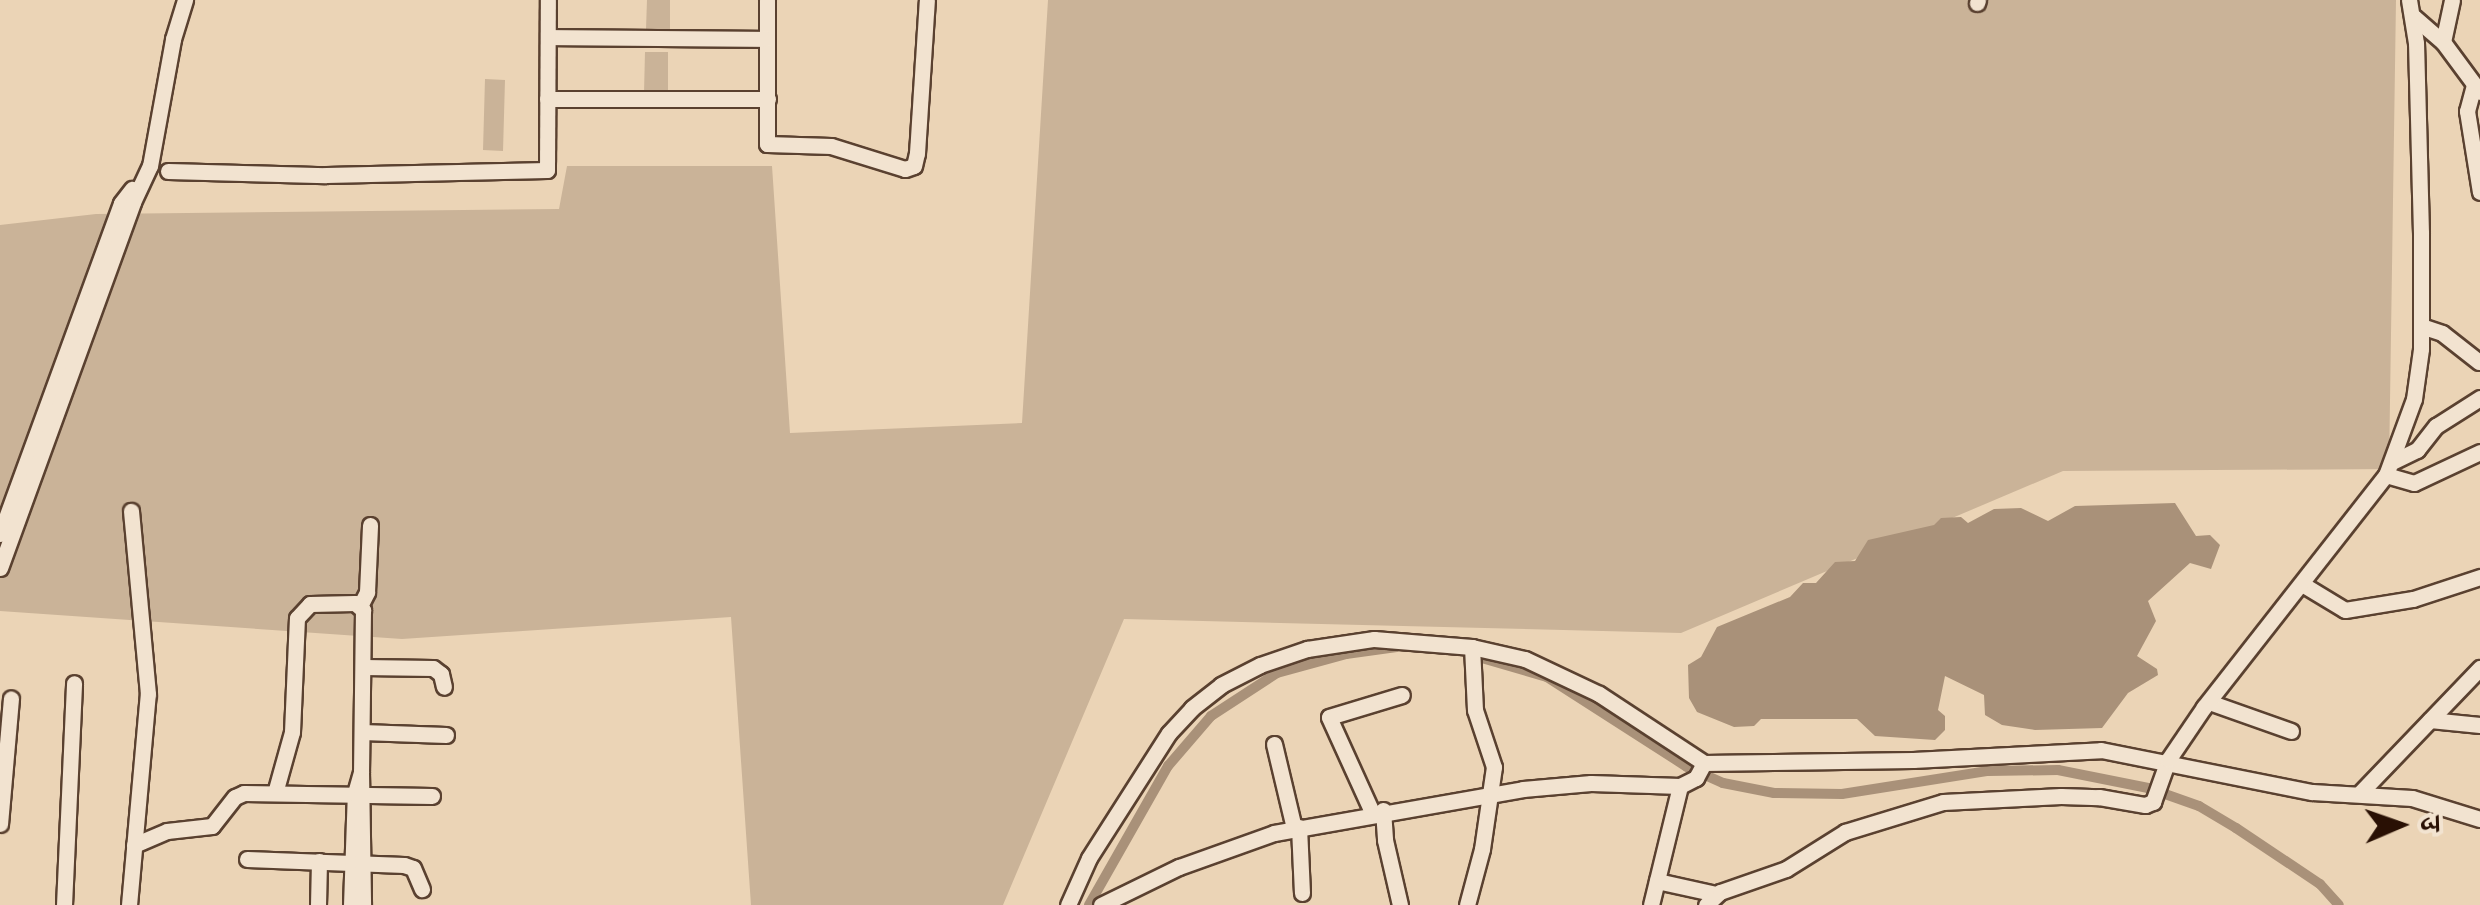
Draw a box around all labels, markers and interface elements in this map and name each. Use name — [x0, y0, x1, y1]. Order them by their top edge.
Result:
north arrow — [2350, 775, 2450, 875]
text: उ — [2413, 816, 2448, 832]

